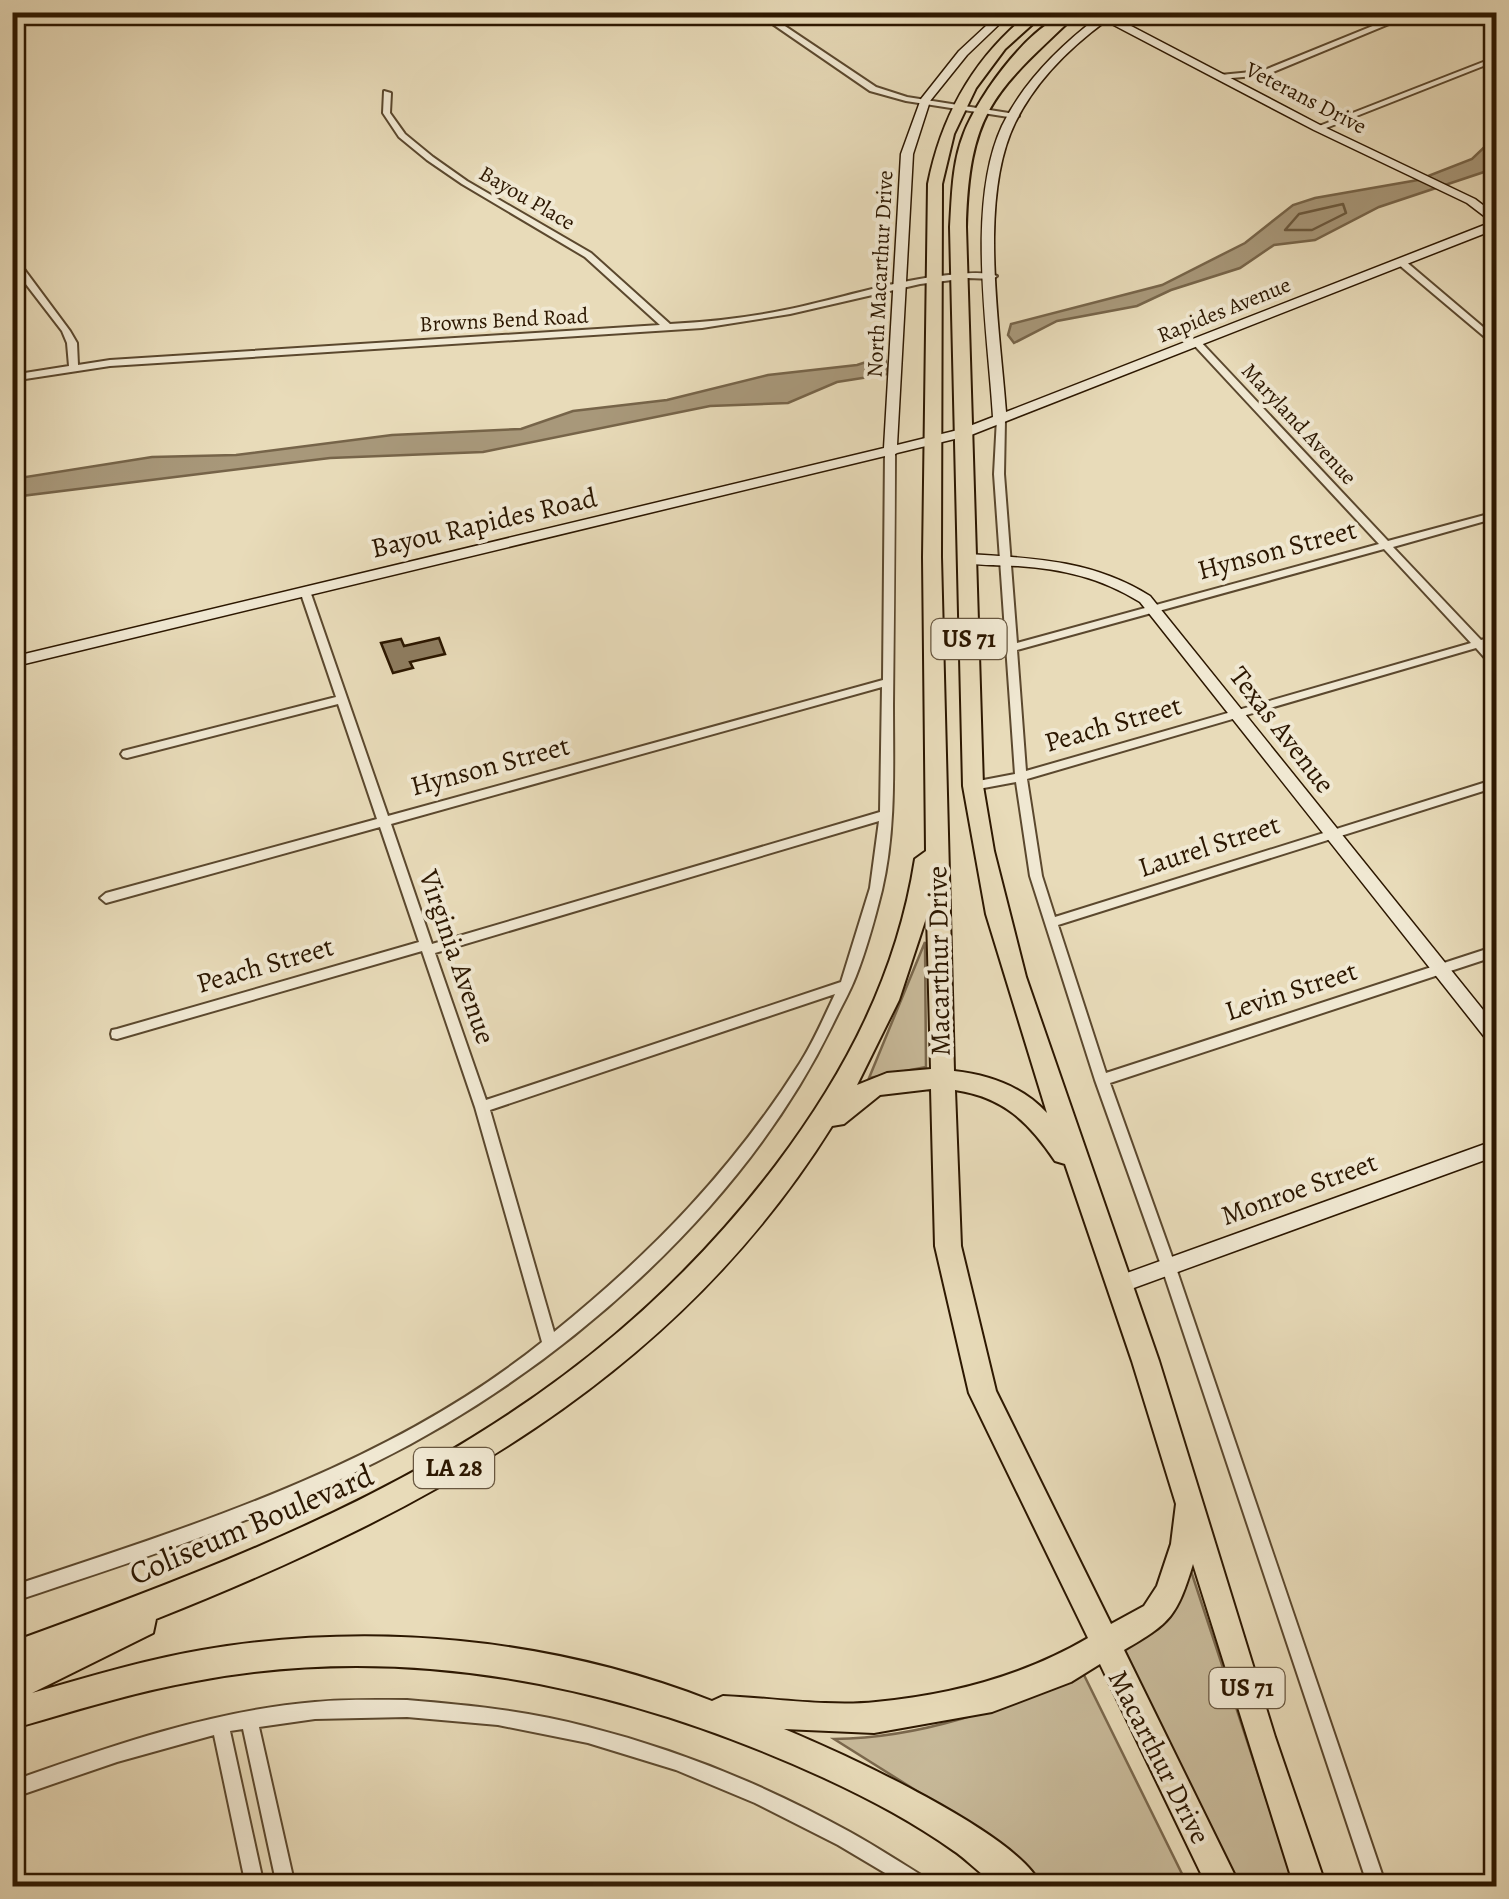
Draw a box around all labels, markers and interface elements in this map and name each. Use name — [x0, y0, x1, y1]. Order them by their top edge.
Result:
street label: Veterans Drive — [1240, 54, 1372, 141]
street label: Bayou Place — [473, 158, 581, 238]
street label: North Macarthur Drive — [860, 170, 900, 378]
street label: Rapides Avenue — [1153, 270, 1295, 350]
street label: Browns Bend Road — [419, 301, 589, 339]
street label: Maryland Avenue — [1235, 357, 1363, 491]
street label: Bayou Rapides Road — [367, 478, 602, 567]
street label: Hynson Street — [1193, 511, 1361, 589]
road number: US 71 — [932, 619, 1006, 659]
street label: Texas Avenue — [1220, 659, 1344, 801]
street label: Peach Street — [1040, 686, 1186, 762]
street label: Hynson Street — [406, 727, 574, 805]
street label: Laurel Street — [1133, 805, 1285, 887]
street label: Virginia Avenue — [409, 864, 505, 1049]
street label: Macarthur Drive — [918, 866, 960, 1056]
street label: Peach Street — [192, 927, 338, 1003]
street label: Levin Street — [1220, 952, 1362, 1030]
street label: Monroe Street — [1216, 1143, 1382, 1235]
road number: LA 28 — [414, 1448, 494, 1488]
street label: Coliseum Boulevard — [122, 1452, 381, 1595]
street label: Macarthur Drive — [1099, 1664, 1219, 1850]
road number: US 71 — [1210, 1668, 1284, 1708]

